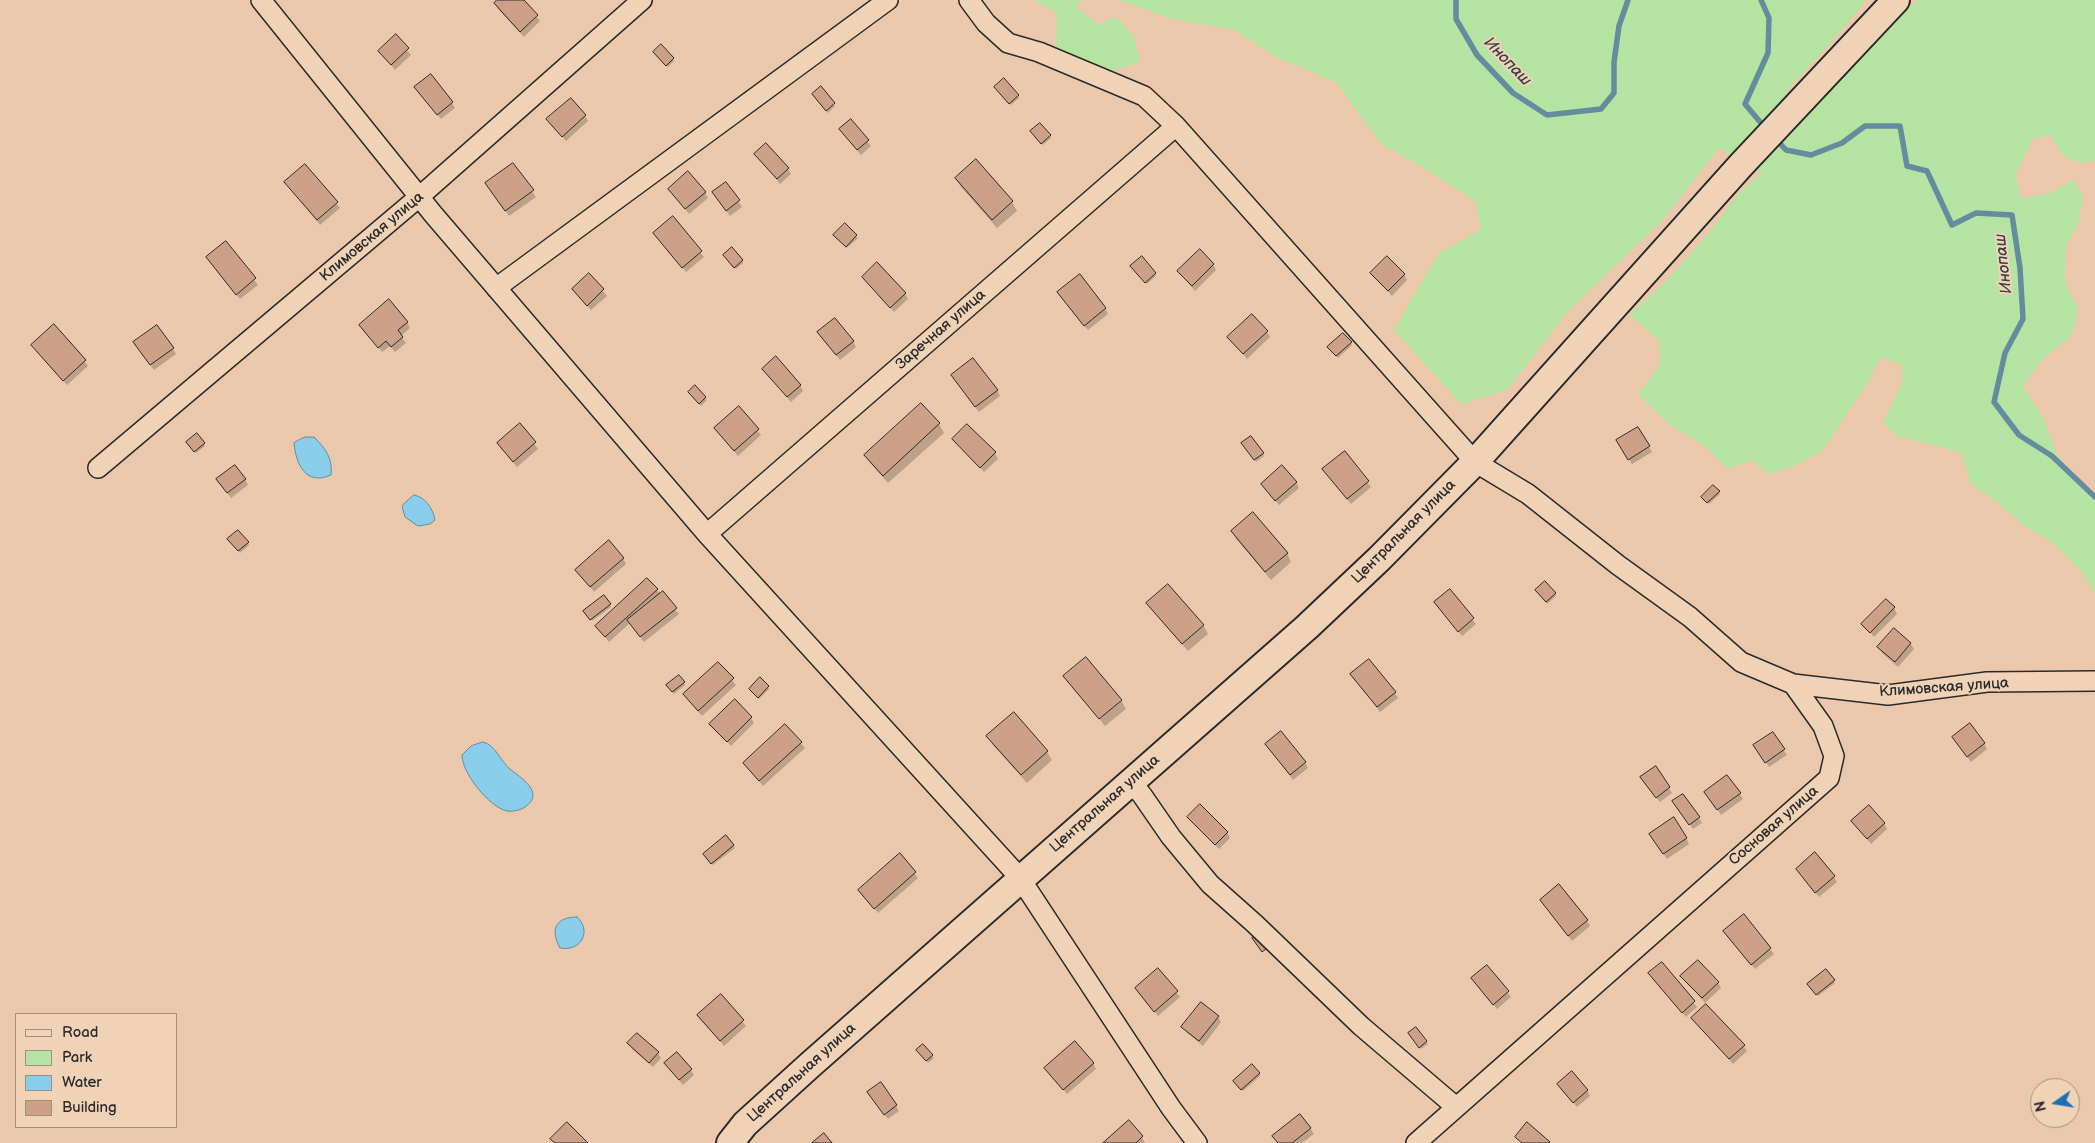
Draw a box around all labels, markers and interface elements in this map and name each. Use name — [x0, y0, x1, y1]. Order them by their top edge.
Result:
water label: Инопаш — [1479, 34, 1535, 90]
street label: Климовская улица — [316, 188, 428, 286]
water label: Инопаш — [1991, 233, 2017, 295]
street label: Заречная улица — [892, 286, 990, 374]
street label: Центральная улица — [1348, 476, 1460, 588]
street label: Климовская улица — [1879, 674, 2009, 702]
street label: Центральная улица — [1046, 751, 1164, 857]
street label: Сосновая улица — [1726, 782, 1822, 870]
legend — [15, 1013, 178, 1128]
street label: Центральная улица — [744, 1020, 860, 1126]
text: Road — [62, 1023, 98, 1042]
text: Park — [62, 1048, 92, 1067]
text: Water — [62, 1073, 102, 1092]
north arrow — [2030, 1078, 2080, 1128]
text: Building — [62, 1098, 117, 1117]
text: N — [2031, 1099, 2050, 1113]

